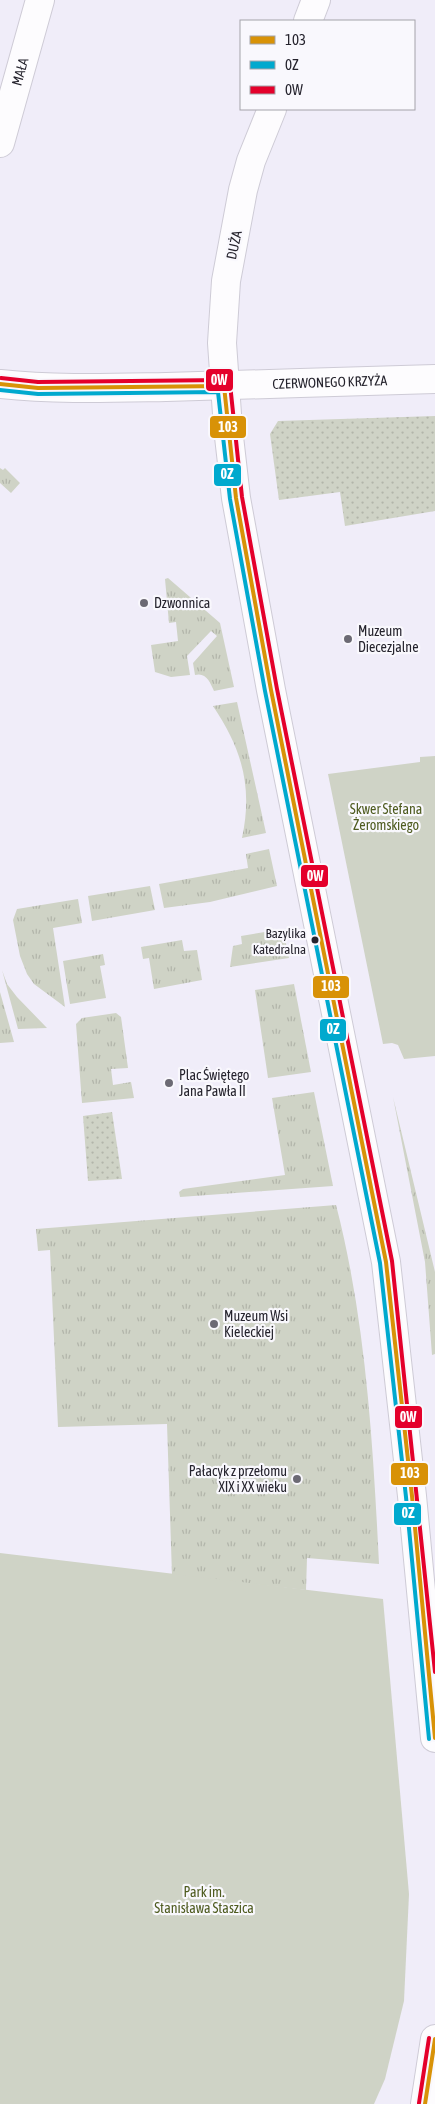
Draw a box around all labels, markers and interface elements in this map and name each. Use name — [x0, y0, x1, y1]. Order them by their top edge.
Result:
legend — [240, 20, 415, 110]
text: 103 — [285, 31, 306, 48]
street label: MAŁA — [8, 56, 32, 88]
text: 0Z — [285, 56, 299, 73]
text: 0W — [285, 81, 303, 98]
street label: DUŻA — [223, 229, 245, 261]
line badge: 0W — [205, 368, 234, 392]
text: 0W — [211, 372, 228, 388]
street label: CZERWONEGO KRZYŻA — [272, 372, 388, 392]
line badge: 103 — [209, 415, 247, 439]
text: 103 — [218, 419, 238, 435]
line badge: 0Z — [213, 463, 242, 487]
text: 0Z — [221, 466, 234, 482]
place label: Dzwonnica — [154, 595, 210, 611]
marker: Dzwonnica — [138, 597, 150, 609]
place label: Muzeum Diecezjalne — [358, 623, 419, 655]
marker: Muzeum Diecezjalne — [342, 633, 354, 645]
park label: Skwer Stefana Żeromskiego — [350, 801, 422, 833]
line badge: 0W — [300, 864, 329, 888]
text: 0W — [307, 868, 324, 884]
place label: Bazylika Katedralna — [253, 926, 306, 957]
marker: Bazylika Katedralna — [310, 935, 320, 945]
line badge: 103 — [312, 975, 350, 999]
text: 103 — [321, 978, 341, 994]
line badge: 0Z — [319, 1018, 347, 1042]
text: 0Z — [327, 1021, 340, 1037]
place label: Plac Świętego Jana Pawła II — [179, 1067, 249, 1099]
marker: Plac Świętego Jana Pawła II — [163, 1077, 175, 1089]
place label: Muzeum Wsi Kieleckiej — [224, 1308, 288, 1340]
marker: Muzeum Wsi Kieleckiej — [208, 1318, 220, 1330]
line badge: 0W — [394, 1405, 423, 1429]
text: 0W — [400, 1409, 417, 1425]
line badge: 103 — [390, 1462, 429, 1486]
place label: Pałacyk z przełomu XIX i XX wieku — [189, 1463, 287, 1495]
text: 103 — [400, 1465, 420, 1481]
marker: Pałacyk z przełomu XIX i XX wieku — [291, 1473, 303, 1485]
line badge: 0Z — [393, 1502, 422, 1526]
text: 0Z — [402, 1505, 415, 1521]
park label: Park im. Stanisława Staszica — [154, 1884, 254, 1916]

